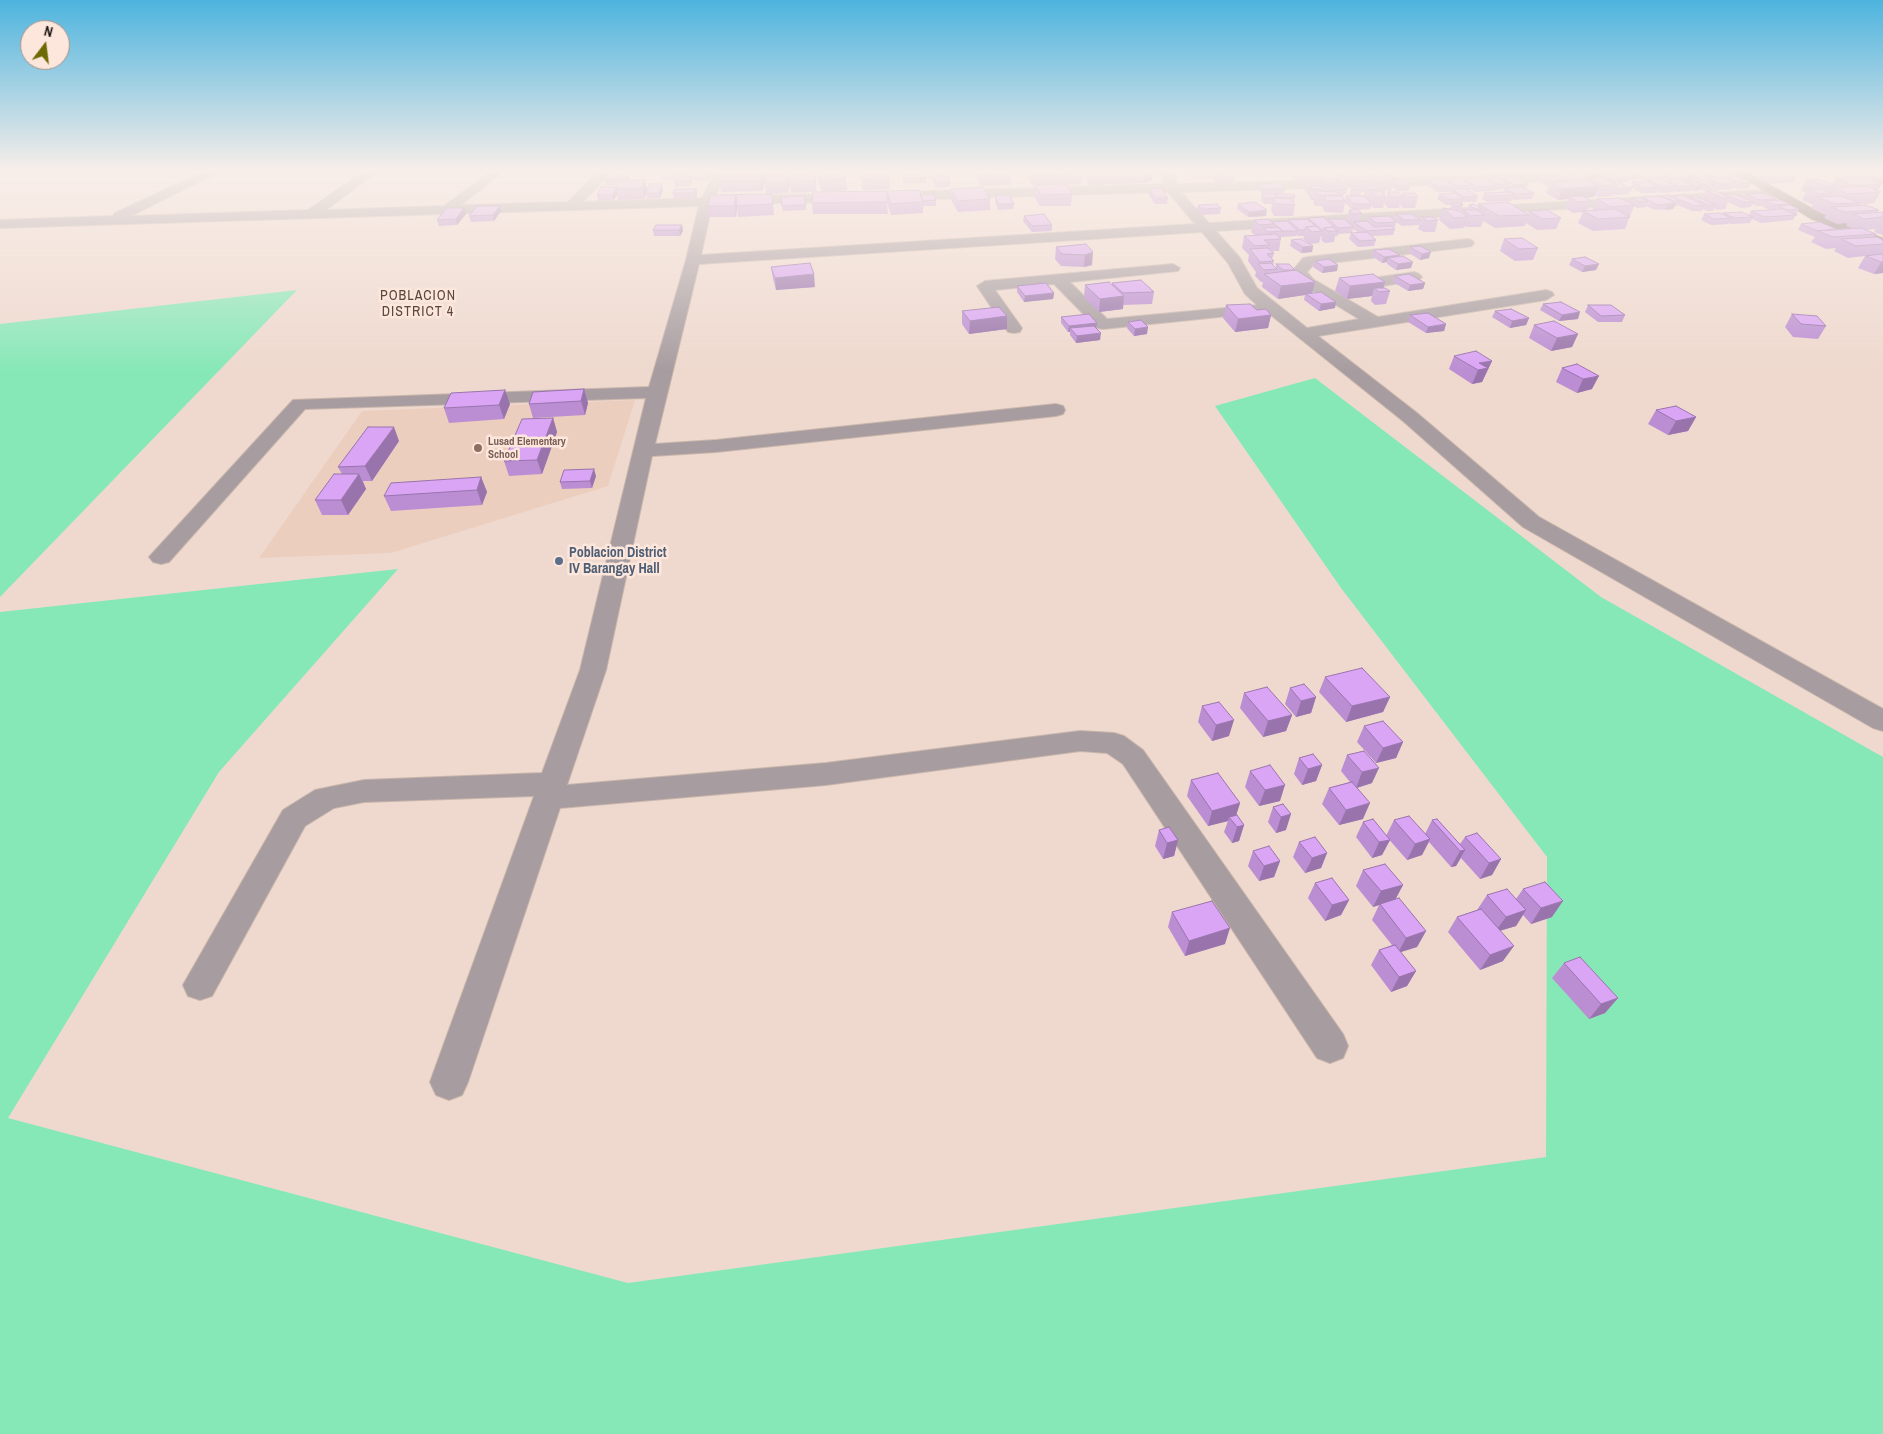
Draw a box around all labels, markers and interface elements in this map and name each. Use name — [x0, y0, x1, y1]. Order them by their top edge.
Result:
north arrow — [20, 20, 70, 70]
text: N — [42, 22, 55, 41]
district label: POBLACION DISTRICT 4 — [379, 288, 457, 321]
place label: Lusad Elementary School — [488, 435, 566, 461]
marker: Lusad Elementary School — [472, 442, 484, 454]
place label: Poblacion District IV Barangay Hall — [569, 545, 667, 578]
marker: Poblacion District IV Barangay Hall — [553, 555, 565, 567]

